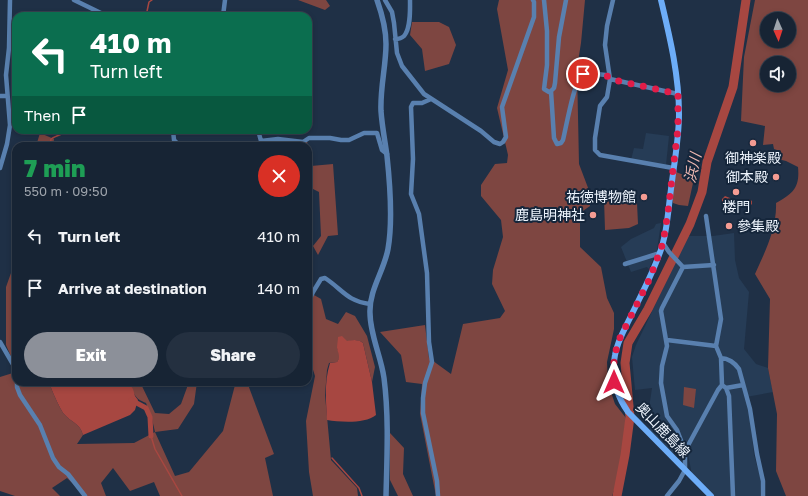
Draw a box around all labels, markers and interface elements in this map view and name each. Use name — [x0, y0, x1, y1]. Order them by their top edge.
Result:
north arrow — [760, 12, 796, 48]
map controls — [760, 12, 796, 92]
text: 410 m — [90, 26, 172, 59]
icon: left — [24, 28, 76, 80]
button: sound — [760, 56, 796, 92]
pin — [566, 57, 600, 91]
text: Turn left — [90, 60, 163, 82]
icon: arrive — [572, 63, 594, 85]
icon: arrive — [68, 104, 90, 126]
text: Then — [24, 106, 60, 124]
marker: 御神楽殿 — [748, 138, 758, 148]
water label: 浜川 — [680, 149, 705, 184]
place label: 御神楽殿 — [725, 149, 781, 166]
text: 7 min — [24, 153, 85, 182]
button: close — [258, 155, 300, 197]
place label: 御本殿 — [726, 168, 768, 185]
marker: 御本殿 — [771, 172, 781, 182]
text: 550 m · 09:50 — [24, 183, 108, 199]
marker: 楼門 — [731, 187, 741, 197]
place label: 祐徳博物館 — [566, 188, 636, 205]
marker: 祐徳博物館 — [639, 192, 649, 202]
place label: 楼門 — [722, 198, 750, 215]
place label: 鹿島明神社 — [515, 206, 585, 223]
marker: 鹿島明神社 — [588, 210, 598, 220]
place label: 參集殿 — [737, 217, 779, 234]
marker: 參集殿 — [724, 221, 734, 231]
icon: left — [24, 225, 46, 247]
text: Turn left — [58, 227, 120, 245]
text: 410 m — [257, 227, 300, 245]
icon: arrive — [24, 277, 46, 299]
text: Arrive at destination — [58, 279, 207, 297]
text: 140 m — [257, 279, 300, 297]
button: Exit — [24, 332, 158, 378]
button: Share — [166, 332, 300, 378]
position arrow — [593, 361, 635, 403]
street label: 奥山鹿島線 — [633, 399, 694, 461]

